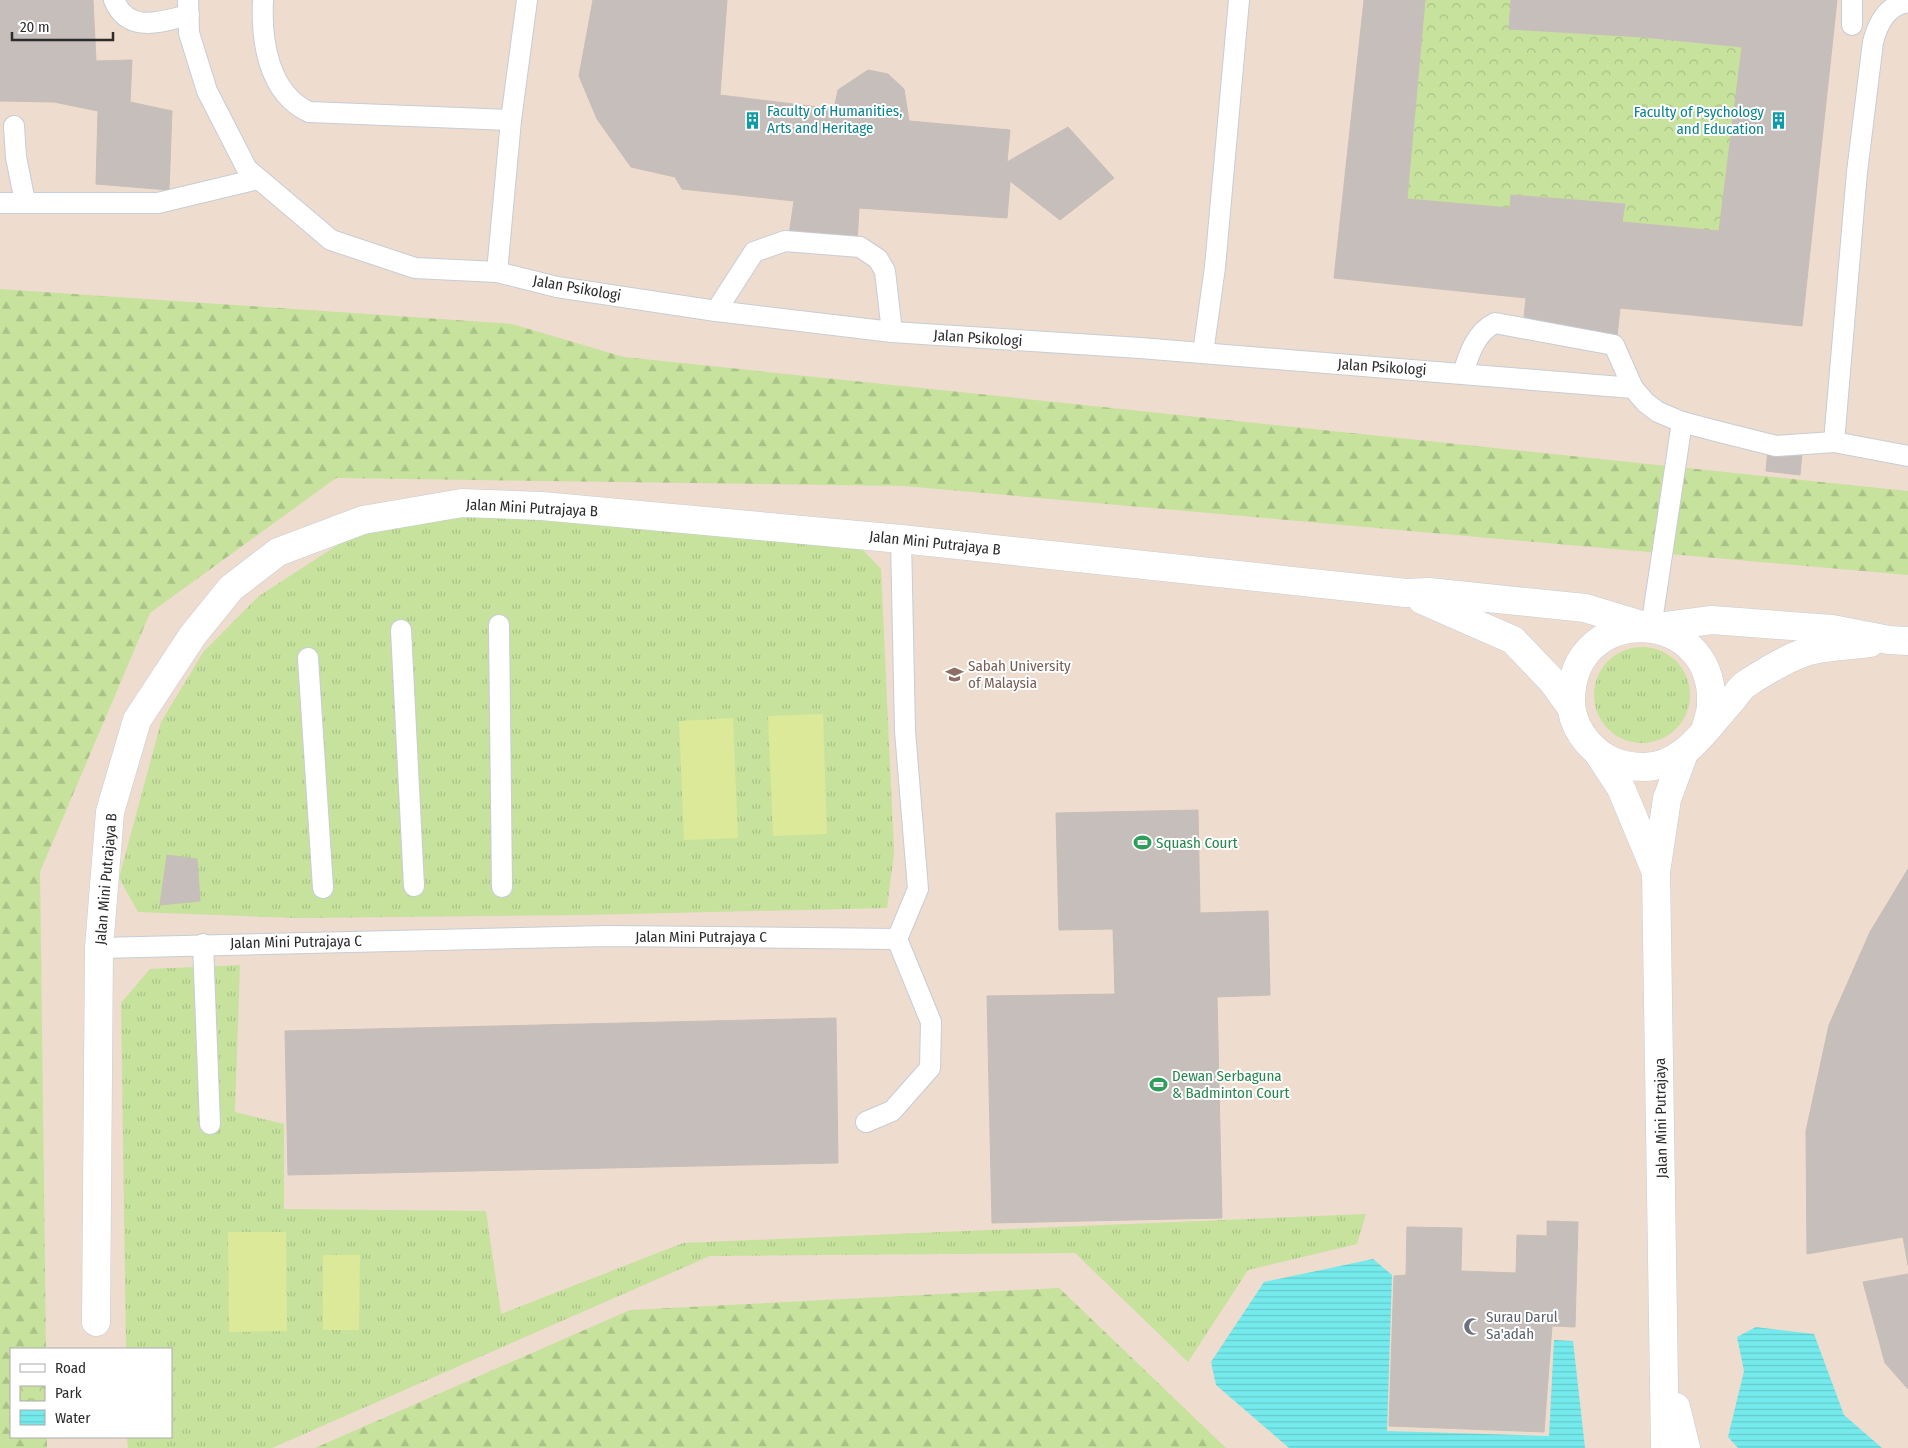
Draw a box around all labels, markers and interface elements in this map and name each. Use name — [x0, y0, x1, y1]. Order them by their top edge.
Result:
scale bar — [12, 10, 114, 42]
text: 20 m — [20, 18, 50, 36]
place label: Faculty of Humanities, Arts and Heritage — [767, 102, 902, 137]
place label: Faculty of Psychology and Education — [1634, 103, 1764, 138]
building icon: Faculty of Humanities, Arts and Heritage — [743, 110, 763, 130]
building icon: Faculty of Psychology and Education — [1768, 111, 1788, 131]
street label: Jalan Psikologi — [532, 271, 622, 305]
street label: Jalan Psikologi — [933, 326, 1023, 350]
street label: Jalan Psikologi — [1337, 355, 1427, 379]
street label: Jalan Mini Putrajaya B — [465, 496, 599, 520]
street label: Jalan Mini Putrajaya B — [868, 527, 1002, 559]
place label: Sabah University of Malaysia — [968, 657, 1071, 692]
school or university icon: Sabah University of Malaysia — [944, 665, 964, 685]
street label: Jalan Mini Putrajaya B — [91, 812, 121, 946]
sports icon: Squash Court — [1132, 833, 1152, 853]
place label: Squash Court — [1156, 834, 1238, 852]
street label: Jalan Mini Putrajaya C — [635, 928, 767, 946]
street label: Jalan Mini Putrajaya C — [230, 932, 362, 952]
street label: Jalan Mini Putrajaya — [1651, 1058, 1671, 1178]
place label: Dewan Serbaguna & Badminton Court — [1172, 1067, 1290, 1102]
sports icon: Dewan Serbaguna & Badminton Court — [1148, 1075, 1168, 1095]
place label: Surau Darul Sa'adah — [1486, 1308, 1558, 1343]
mosque icon: Surau Darul Sa'adah — [1462, 1316, 1482, 1336]
legend — [10, 1348, 172, 1438]
text: Road — [55, 1359, 86, 1377]
text: Park — [55, 1384, 82, 1402]
text: Water — [55, 1409, 91, 1427]

